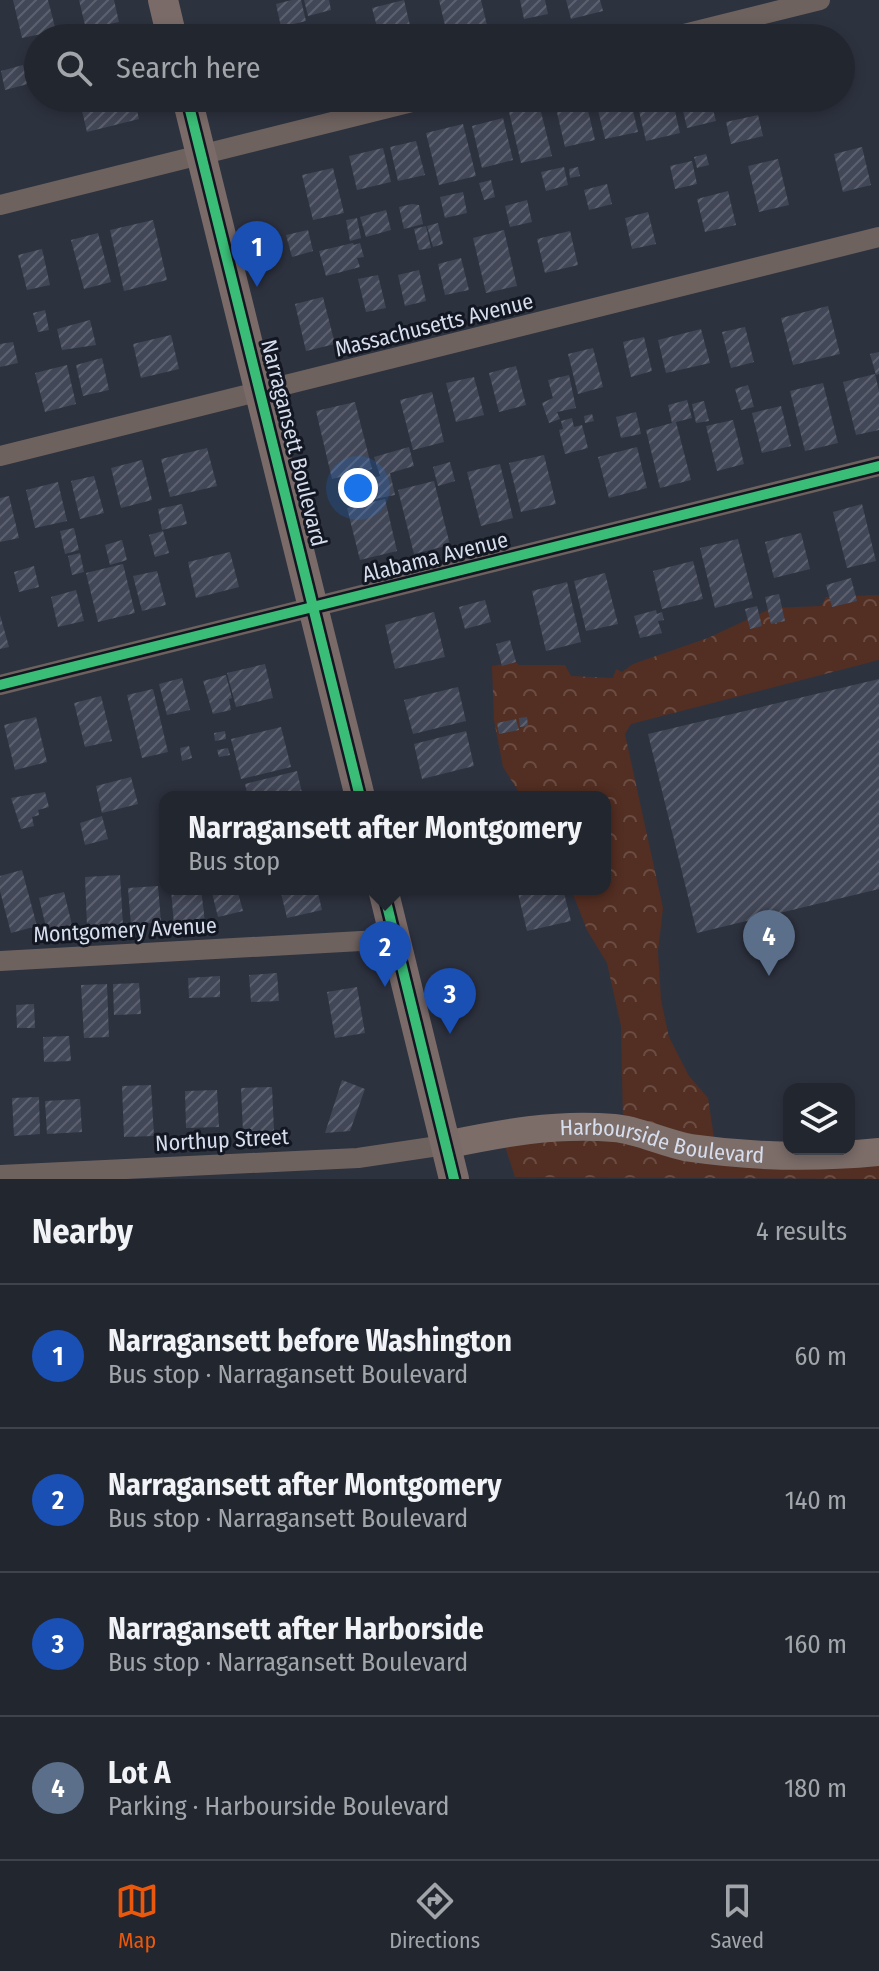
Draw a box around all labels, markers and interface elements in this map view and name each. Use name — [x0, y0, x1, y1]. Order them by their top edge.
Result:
search box — [24, 24, 855, 112]
icon: search — [52, 46, 96, 90]
text: Search here — [116, 50, 261, 86]
pin: 1 — [231, 221, 283, 287]
street label: Massachusetts Avenue — [332, 287, 536, 363]
street label: Narragansett Boulevard — [255, 337, 333, 549]
your location — [338, 468, 378, 508]
street label: Alabama Avenue — [359, 526, 511, 588]
popup — [159, 791, 611, 895]
text: Narragansett after Montgomery — [188, 810, 582, 846]
text: Bus stop — [188, 846, 280, 877]
pin: 4 — [743, 910, 795, 976]
street label: Montgomery Avenue — [33, 912, 217, 948]
pin: 2 — [359, 921, 411, 987]
pin: 3 — [424, 968, 476, 1034]
map controls — [783, 1083, 855, 1155]
button: layers — [783, 1083, 855, 1155]
street label: Harbourside Boulevard — [559, 1113, 765, 1168]
street label: Northup Street — [154, 1123, 290, 1157]
text: Nearby — [32, 1211, 133, 1252]
text: 4 results — [756, 1216, 847, 1247]
text: Narragansett before Washington — [108, 1323, 512, 1359]
text: 1 — [53, 1341, 64, 1372]
text: 60 m — [794, 1341, 847, 1372]
text: Bus stop · Narragansett Boulevard — [108, 1359, 468, 1390]
text: Narragansett after Montgomery — [108, 1467, 501, 1503]
text: 2 — [52, 1485, 64, 1516]
text: 140 m — [785, 1485, 847, 1516]
text: Bus stop · Narragansett Boulevard — [108, 1503, 468, 1534]
text: Narragansett after Harborside — [108, 1611, 484, 1647]
text: 3 — [52, 1629, 64, 1660]
text: 160 m — [784, 1629, 847, 1660]
text: Bus stop · Narragansett Boulevard — [108, 1647, 468, 1678]
text: Lot A — [108, 1755, 170, 1791]
text: 4 — [51, 1773, 65, 1804]
text: 180 m — [784, 1773, 847, 1804]
text: Parking · Harbourside Boulevard — [108, 1791, 450, 1822]
tab: Map — [115, 1879, 159, 1954]
tab: Directions — [389, 1879, 480, 1954]
tab: Saved — [710, 1879, 764, 1954]

